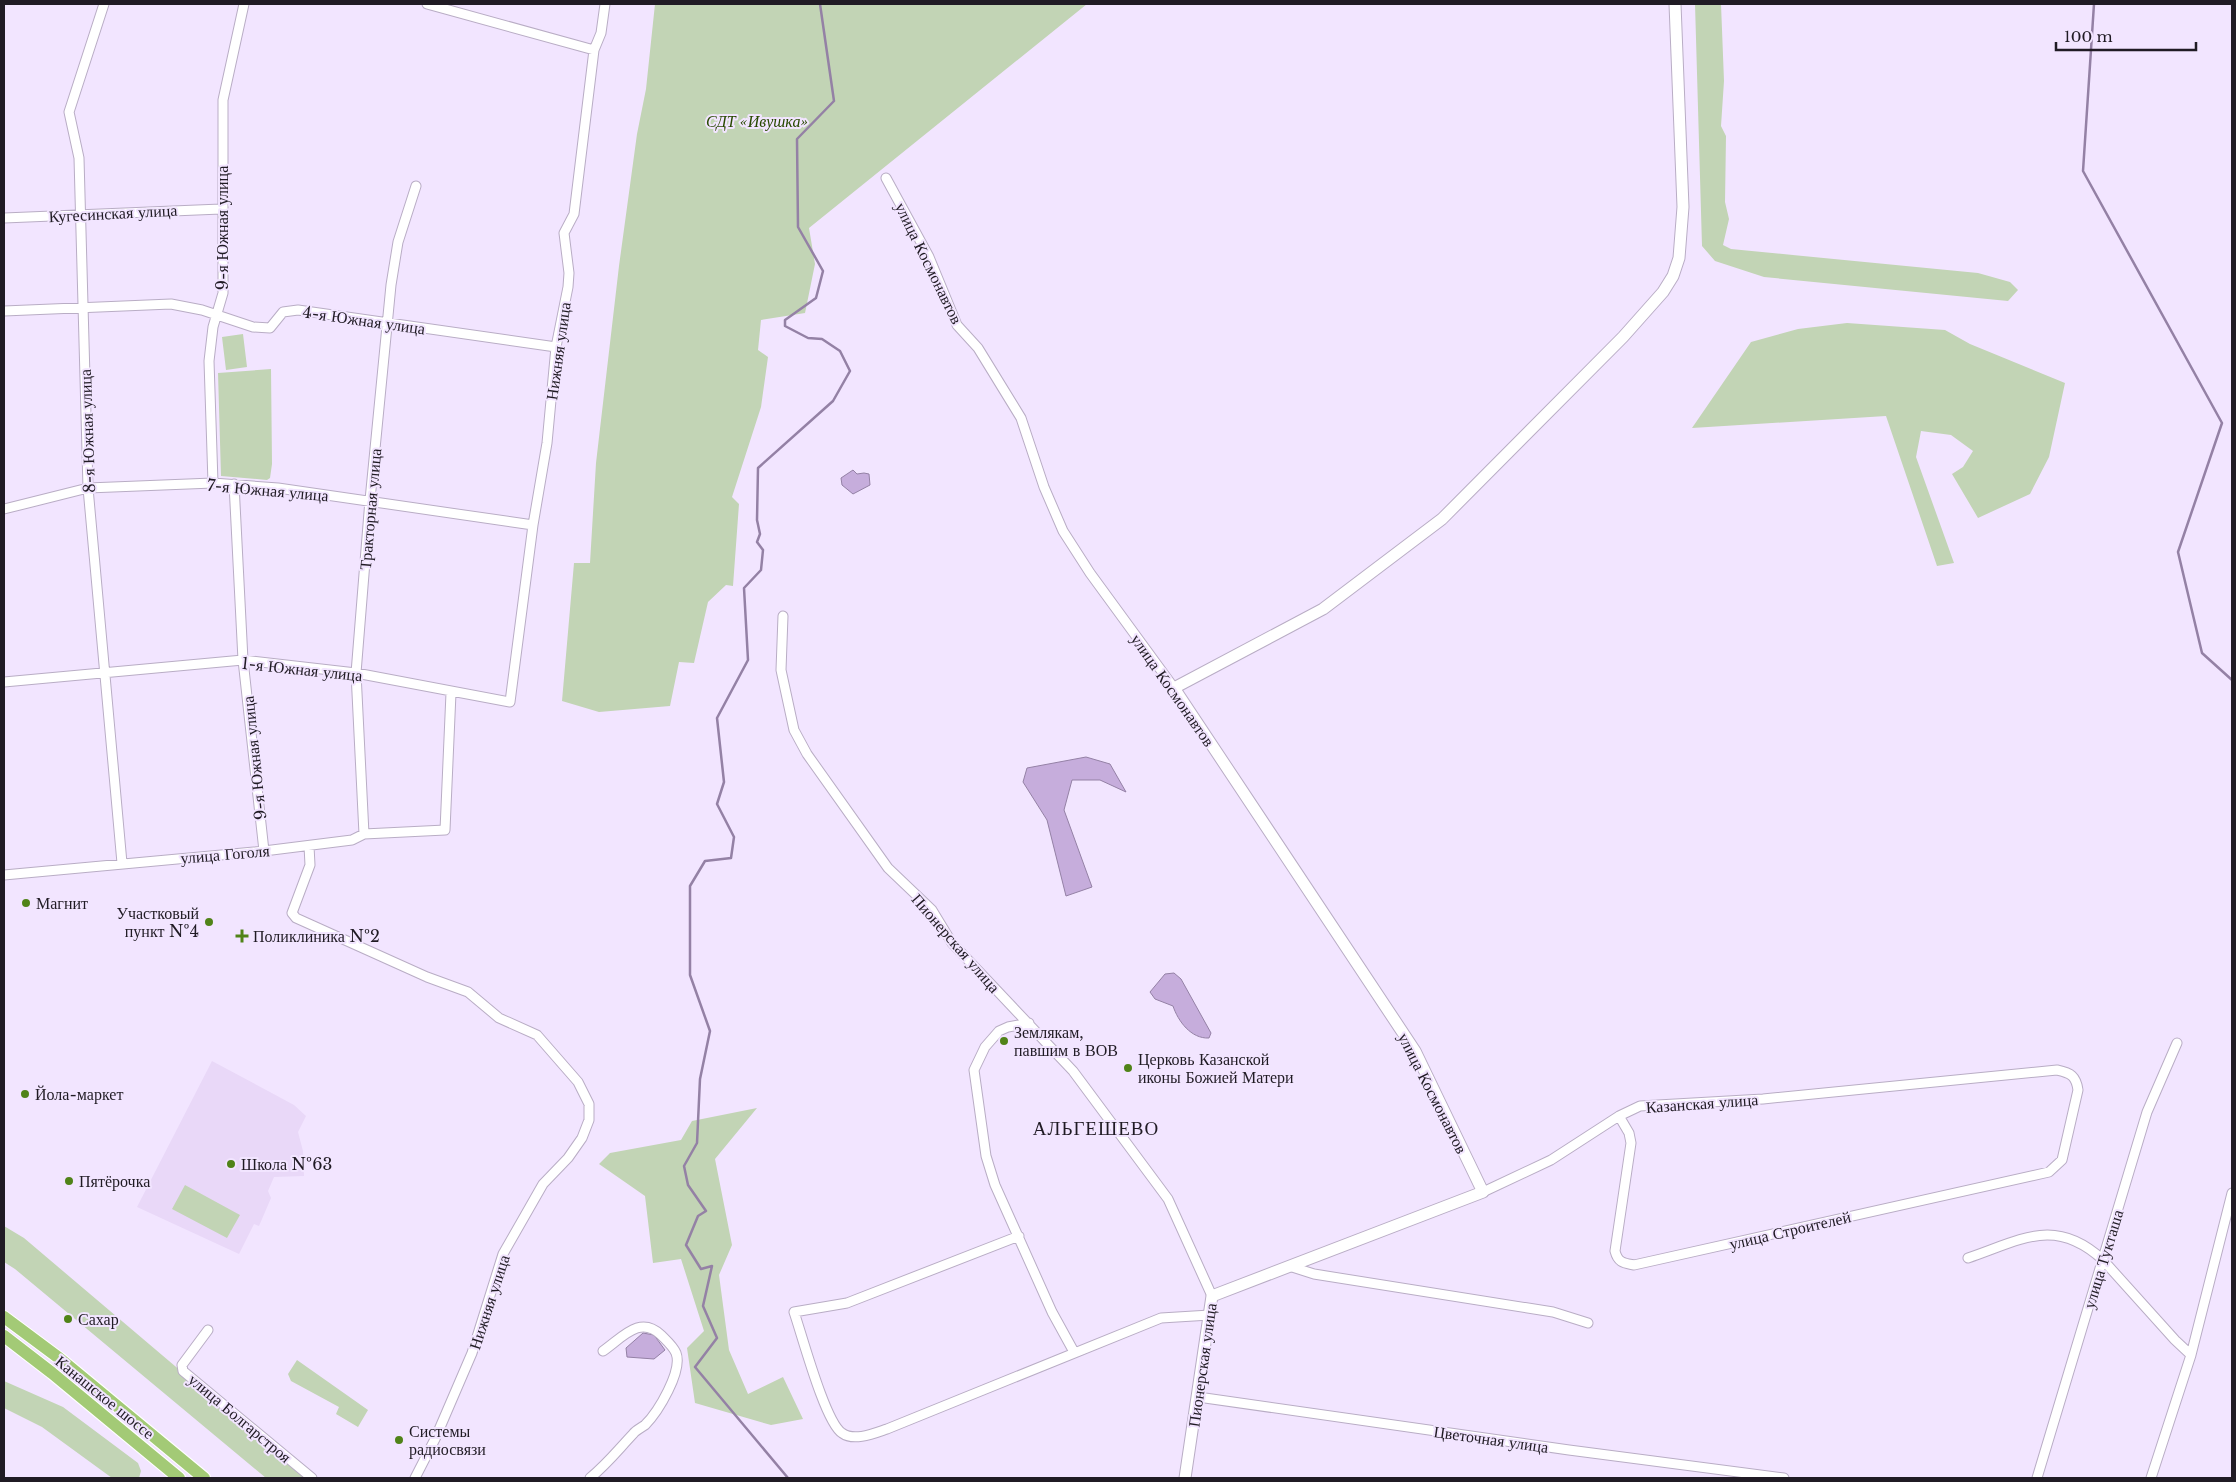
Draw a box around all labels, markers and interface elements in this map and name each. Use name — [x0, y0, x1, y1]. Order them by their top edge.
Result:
scale bar — [2056, 20, 2196, 52]
text: 100 m — [2064, 27, 2113, 46]
park label: СДТ «Ивушка» — [706, 111, 808, 131]
street label: 9-я Южная улица — [212, 166, 232, 290]
street label: улица Космонавтов — [891, 199, 967, 327]
street label: Кугесинская улица — [48, 200, 178, 226]
street label: Нижняя улица — [541, 301, 575, 401]
street label: 4-я Южная улица — [301, 302, 427, 338]
street label: 8-я Южная улица — [75, 369, 99, 493]
street label: Тракторная улица — [355, 447, 385, 571]
street label: 7-я Южная улица — [206, 475, 330, 505]
street label: улица Космонавтов — [1127, 630, 1220, 750]
street label: 1-я Южная улица — [241, 653, 363, 685]
street label: 9-я Южная улица — [238, 695, 270, 821]
street label: улица Гоголя — [180, 840, 271, 868]
street label: Пионерская улица — [907, 889, 1005, 997]
place label: Магнит — [36, 893, 88, 913]
marker: Магнит — [20, 897, 32, 909]
place label: Участковый пункт №4 — [117, 903, 199, 941]
marker: Участковый пункт №4 — [203, 916, 215, 928]
place label: Поликлиника №2 — [253, 926, 380, 946]
marker: Поликлиника №2 — [235, 929, 249, 943]
place label: Землякам, павшим в ВОВ — [1014, 1022, 1118, 1060]
street label: улица Космонавтов — [1394, 1029, 1472, 1157]
marker: Землякам, павшим в ВОВ — [998, 1035, 1010, 1047]
place label: Церковь Казанской иконы Божией Матери — [1138, 1049, 1294, 1087]
marker: Церковь Казанской иконы Божией Матери — [1122, 1062, 1134, 1074]
place label: Йола-маркет — [35, 1084, 123, 1104]
marker: Йола-маркет — [19, 1088, 31, 1100]
street label: Казанская улица — [1645, 1089, 1759, 1117]
district label: АЛЬГЕШЕВО — [1033, 1117, 1159, 1140]
place label: Школа №63 — [241, 1154, 332, 1174]
marker: Школа №63 — [225, 1158, 237, 1170]
place label: Пятёрочка — [79, 1171, 150, 1191]
marker: Пятёрочка — [63, 1175, 75, 1187]
street label: улица Строителей — [1727, 1206, 1853, 1254]
street label: улица Тукташа — [2078, 1207, 2128, 1311]
street label: Нижняя улица — [464, 1252, 514, 1352]
street label: Пионерская улица — [1183, 1302, 1221, 1428]
place label: Сахар — [78, 1309, 119, 1329]
marker: Сахар — [62, 1313, 74, 1325]
street label: Канашское шоссе — [51, 1351, 159, 1443]
street label: улица Болгарстроя — [185, 1369, 296, 1467]
place label: Системы радиосвязи — [409, 1421, 486, 1459]
street label: Цветочная улица — [1432, 1421, 1550, 1457]
marker: Системы радиосвязи — [393, 1434, 405, 1446]

